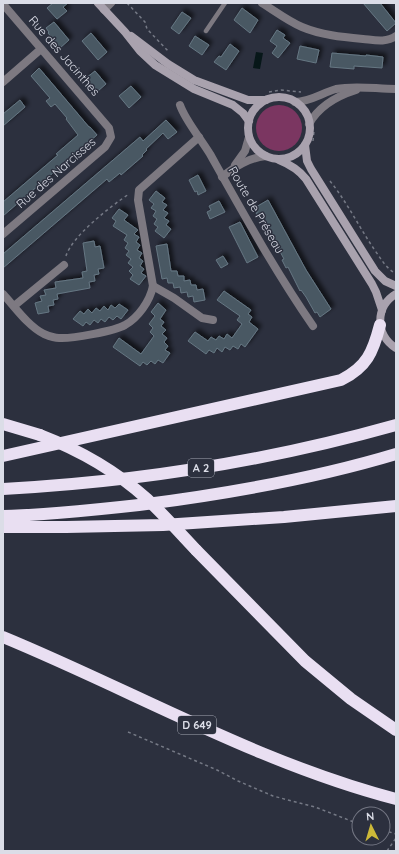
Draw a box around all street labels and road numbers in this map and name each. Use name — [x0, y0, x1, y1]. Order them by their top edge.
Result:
street label: Rue des Jacinthes — [26, 13, 103, 99]
street label: Rue des Narcisses — [13, 134, 99, 211]
street label: Route de Préseau — [225, 163, 287, 256]
road number: A 2 — [188, 459, 214, 477]
road number: D 649 — [178, 716, 216, 734]

